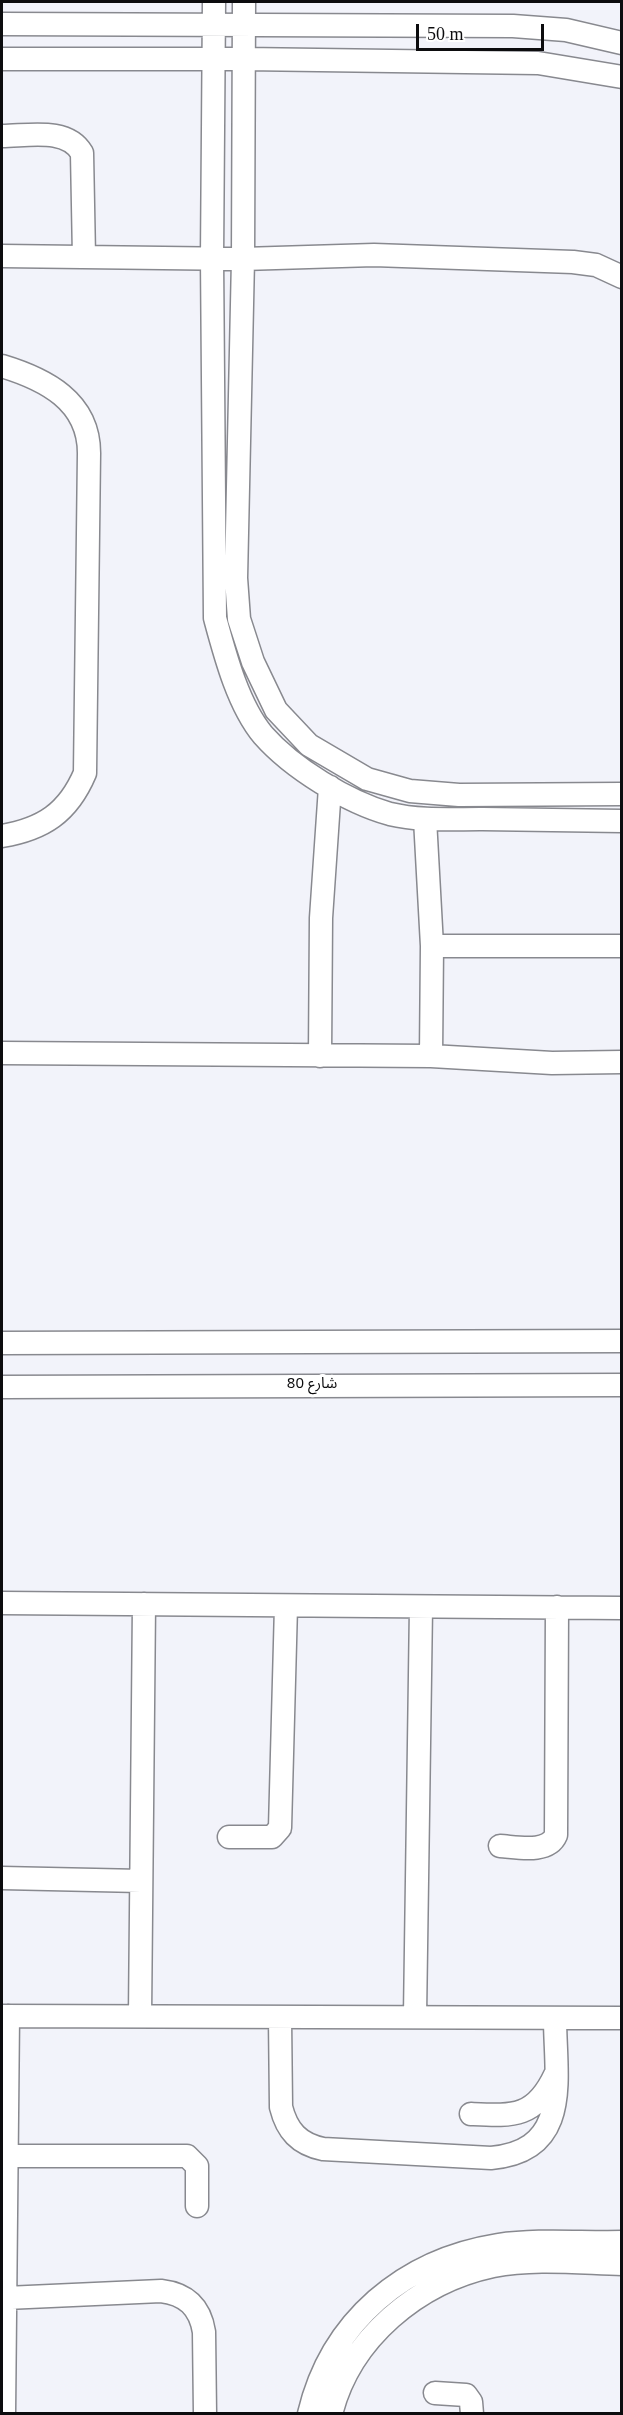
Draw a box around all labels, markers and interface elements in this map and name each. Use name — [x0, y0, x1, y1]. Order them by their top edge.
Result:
scale bar — [419, 12, 546, 50]
text: 50 m — [427, 24, 464, 44]
street label: شارع 80 — [287, 1377, 337, 1395]

